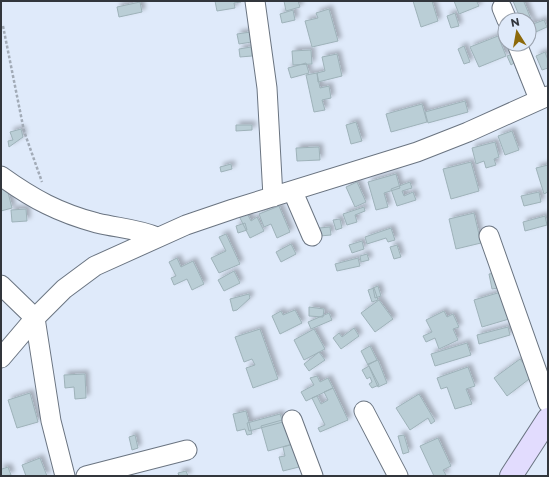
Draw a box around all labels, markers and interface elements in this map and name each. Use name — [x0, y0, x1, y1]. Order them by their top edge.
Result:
north arrow — [497, 12, 537, 52]
text: N — [509, 14, 521, 30]

